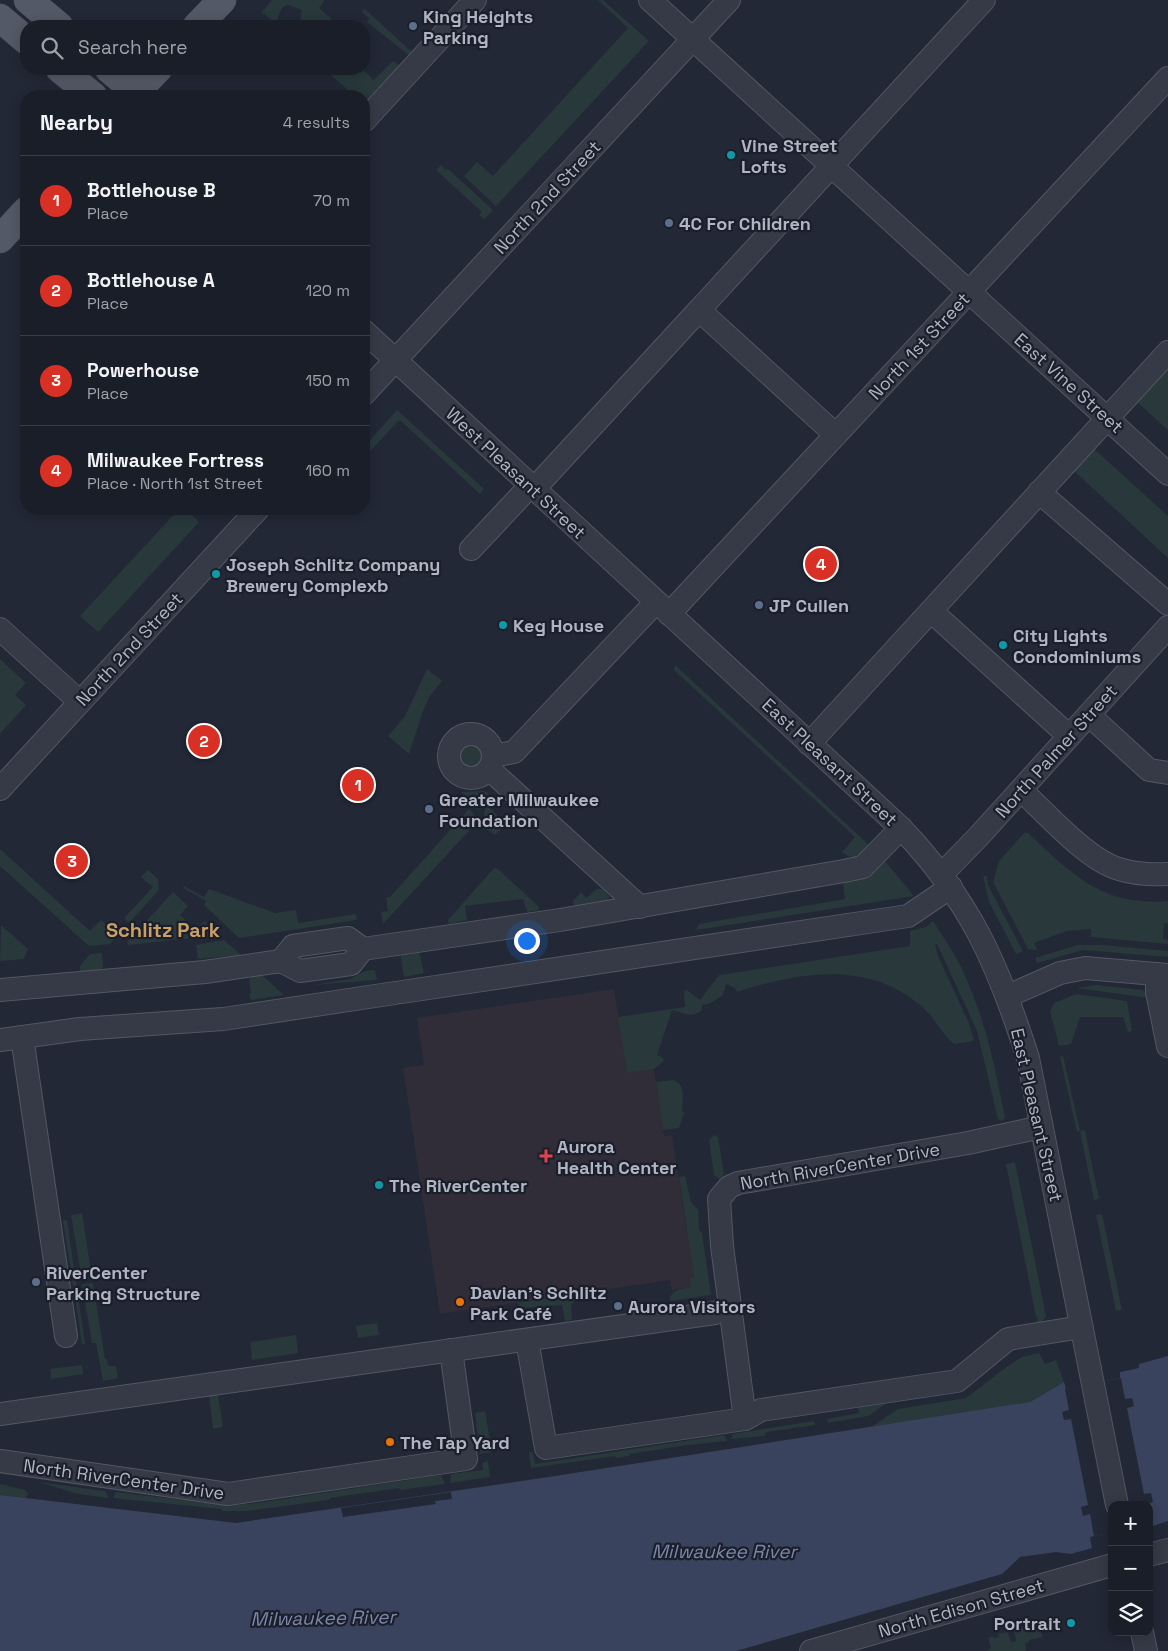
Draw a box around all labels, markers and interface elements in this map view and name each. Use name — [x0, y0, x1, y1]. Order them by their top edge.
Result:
place label: King Heights Parking — [423, 5, 533, 49]
search box — [20, 20, 370, 75]
marker: King Heights Parking — [407, 20, 419, 32]
icon: search — [38, 34, 66, 62]
text: Search here — [78, 35, 188, 60]
text: Nearby — [40, 109, 113, 136]
text: 4 results — [283, 112, 350, 133]
place label: Vine Street Lofts — [741, 134, 838, 178]
street label: North 2nd Street — [488, 135, 606, 259]
marker: Vine Street Lofts — [725, 149, 737, 161]
text: Bottlehouse B — [87, 178, 216, 203]
text: 1 — [52, 190, 60, 211]
text: 70 m — [313, 190, 350, 211]
text: Place — [87, 203, 129, 224]
place label: 4C For Children — [679, 212, 811, 235]
marker: 4C For Children — [663, 217, 675, 229]
text: Bottlehouse A — [87, 268, 215, 293]
text: 2 — [51, 280, 61, 301]
text: 120 m — [306, 280, 350, 301]
street label: North 1st Street — [863, 288, 975, 404]
text: Place — [87, 293, 129, 314]
street label: East Vine Street — [1010, 328, 1128, 438]
text: Powerhouse — [87, 358, 199, 383]
text: 3 — [51, 370, 61, 391]
text: 150 m — [306, 370, 350, 391]
text: Place — [87, 383, 129, 404]
street label: West Pleasant Street — [441, 402, 591, 544]
text: Milwaukee Fortress — [87, 448, 264, 473]
text: 4 — [51, 460, 61, 481]
text: 160 m — [305, 460, 350, 481]
text: Place · North 1st Street — [87, 473, 263, 494]
pin: 4 — [805, 545, 837, 583]
place label: Joseph Schlitz Company Brewery Complexb — [226, 553, 440, 597]
marker: Joseph Schlitz Company Brewery Complexb — [210, 568, 222, 580]
street label: North 2nd Street — [70, 587, 188, 711]
place label: JP Cullen — [769, 594, 849, 617]
marker: JP Cullen — [753, 599, 765, 611]
place label: Keg House — [513, 614, 604, 637]
marker: Keg House — [497, 619, 509, 631]
place label: City Lights Condominiums — [1013, 624, 1141, 668]
marker: City Lights Condominiums — [997, 639, 1009, 651]
street label: North Palmer Street — [990, 679, 1122, 823]
street label: East Pleasant Street — [757, 693, 903, 831]
pin: 2 — [188, 722, 220, 760]
pin: 1 — [342, 766, 374, 804]
place label: Greater Milwaukee Foundation — [439, 788, 599, 832]
marker: Greater Milwaukee Foundation — [423, 803, 435, 815]
pin: 3 — [56, 842, 88, 880]
district label: Schlitz Park — [106, 917, 220, 943]
your location — [514, 928, 540, 954]
street label: East Pleasant Street — [1006, 1026, 1068, 1204]
place label: Aurora Health Center — [557, 1135, 676, 1179]
street label: North RiverCenter Drive — [738, 1137, 942, 1195]
marker: Aurora Health Center — [539, 1149, 553, 1163]
place label: The RiverCenter — [389, 1174, 527, 1197]
marker: The RiverCenter — [373, 1179, 385, 1191]
place label: RiverCenter Parking Structure — [46, 1261, 200, 1305]
marker: RiverCenter Parking Structure — [30, 1276, 42, 1288]
place label: Davian's Schlitz Park Café — [470, 1281, 606, 1325]
place label: Aurora Visitors — [628, 1295, 755, 1318]
marker: Davian's Schlitz Park Café — [454, 1296, 466, 1308]
marker: Aurora Visitors — [612, 1300, 624, 1312]
place label: The Tap Yard — [400, 1431, 510, 1454]
marker: The Tap Yard — [384, 1436, 396, 1448]
street label: North RiverCenter Drive — [22, 1454, 226, 1504]
map controls — [1108, 1501, 1153, 1636]
button: + — [1108, 1501, 1153, 1546]
water label: Milwaukee River — [651, 1539, 798, 1564]
button: − — [1108, 1546, 1153, 1591]
street label: North Edison Street — [876, 1573, 1046, 1643]
button: layers — [1108, 1591, 1153, 1636]
water label: Milwaukee River — [250, 1604, 398, 1632]
place label: Portrait — [994, 1612, 1061, 1635]
marker: Portrait — [1065, 1617, 1077, 1629]

